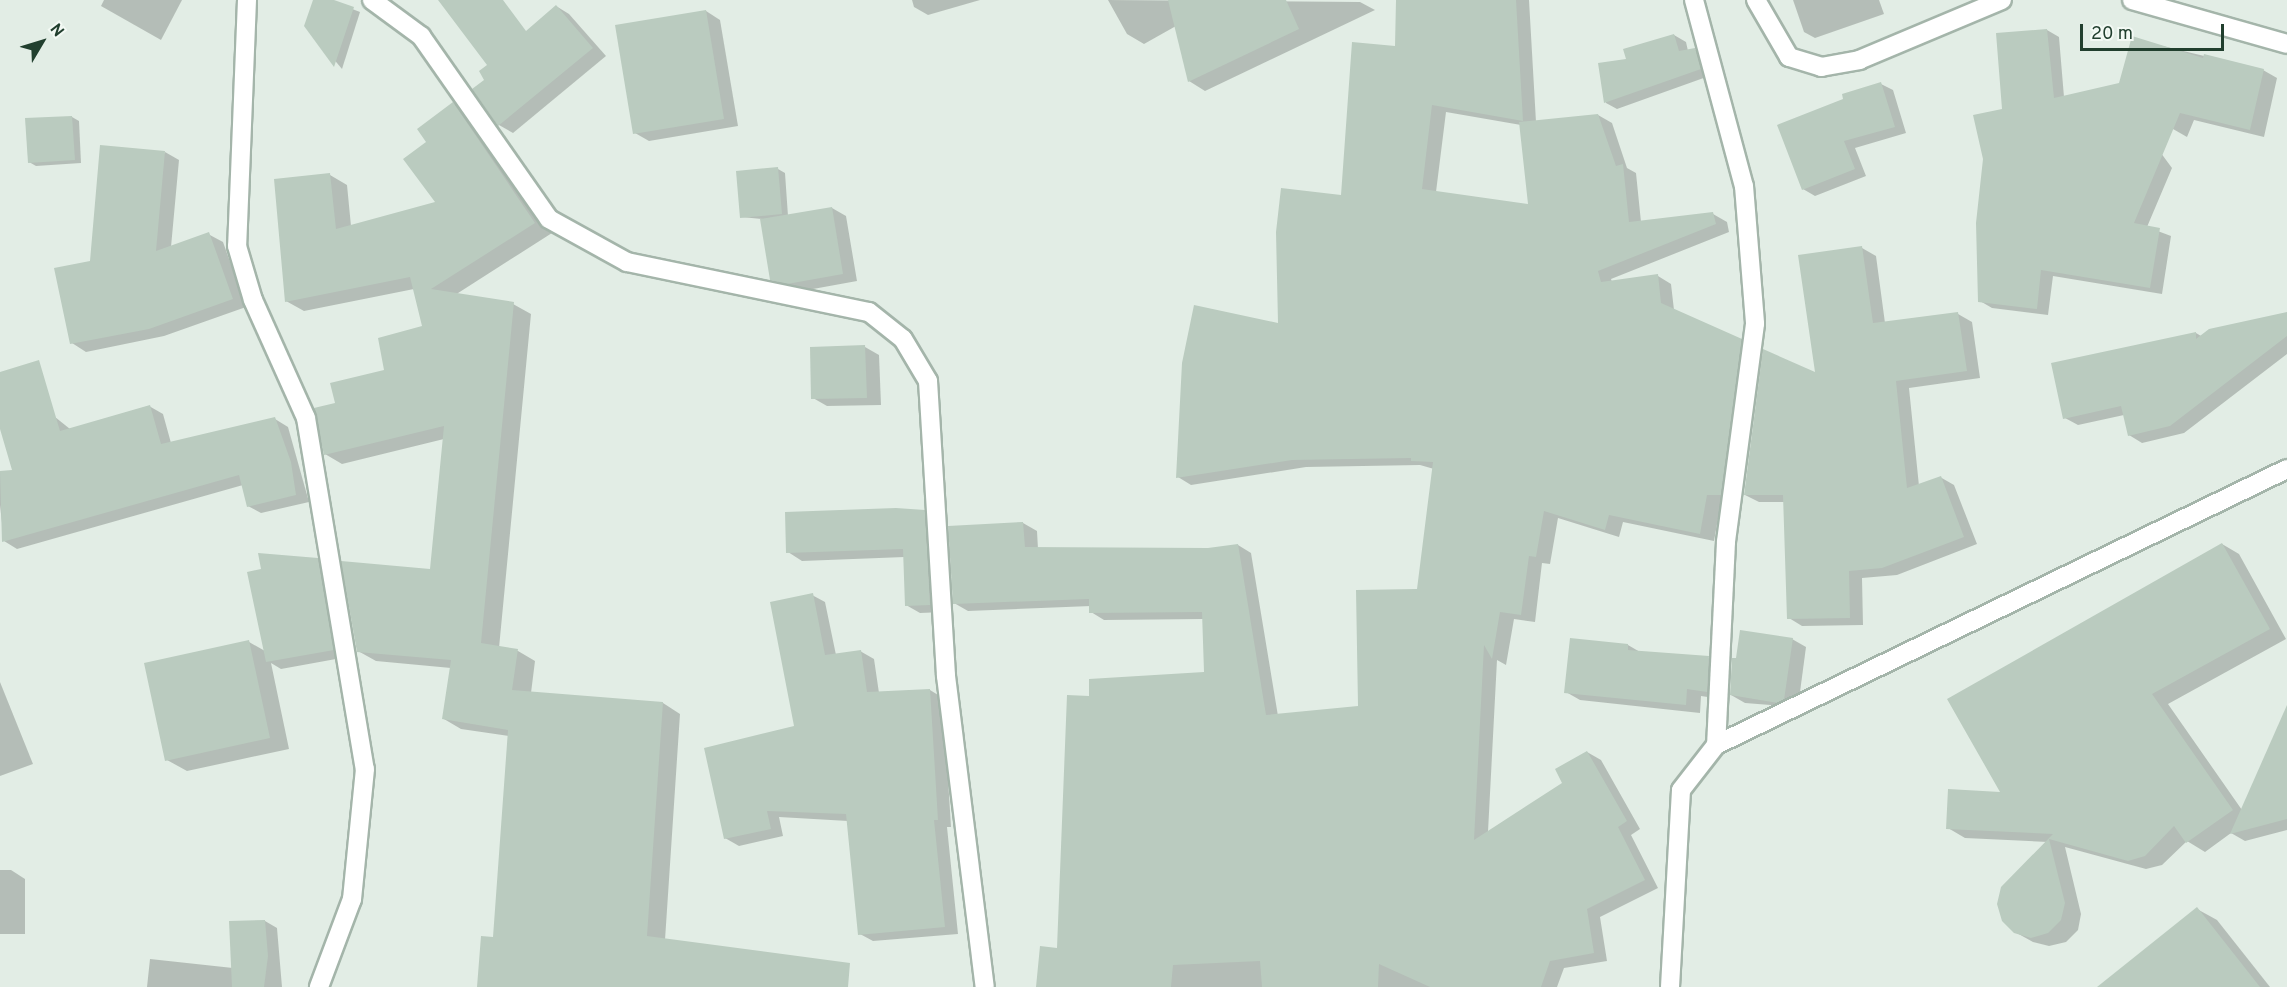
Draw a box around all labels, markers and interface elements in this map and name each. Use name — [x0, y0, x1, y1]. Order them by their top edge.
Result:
north arrow — [12, 12, 72, 72]
scale bar — [2083, 12, 2227, 50]
text: N — [45, 20, 68, 42]
text: 20 m — [2091, 23, 2133, 46]

